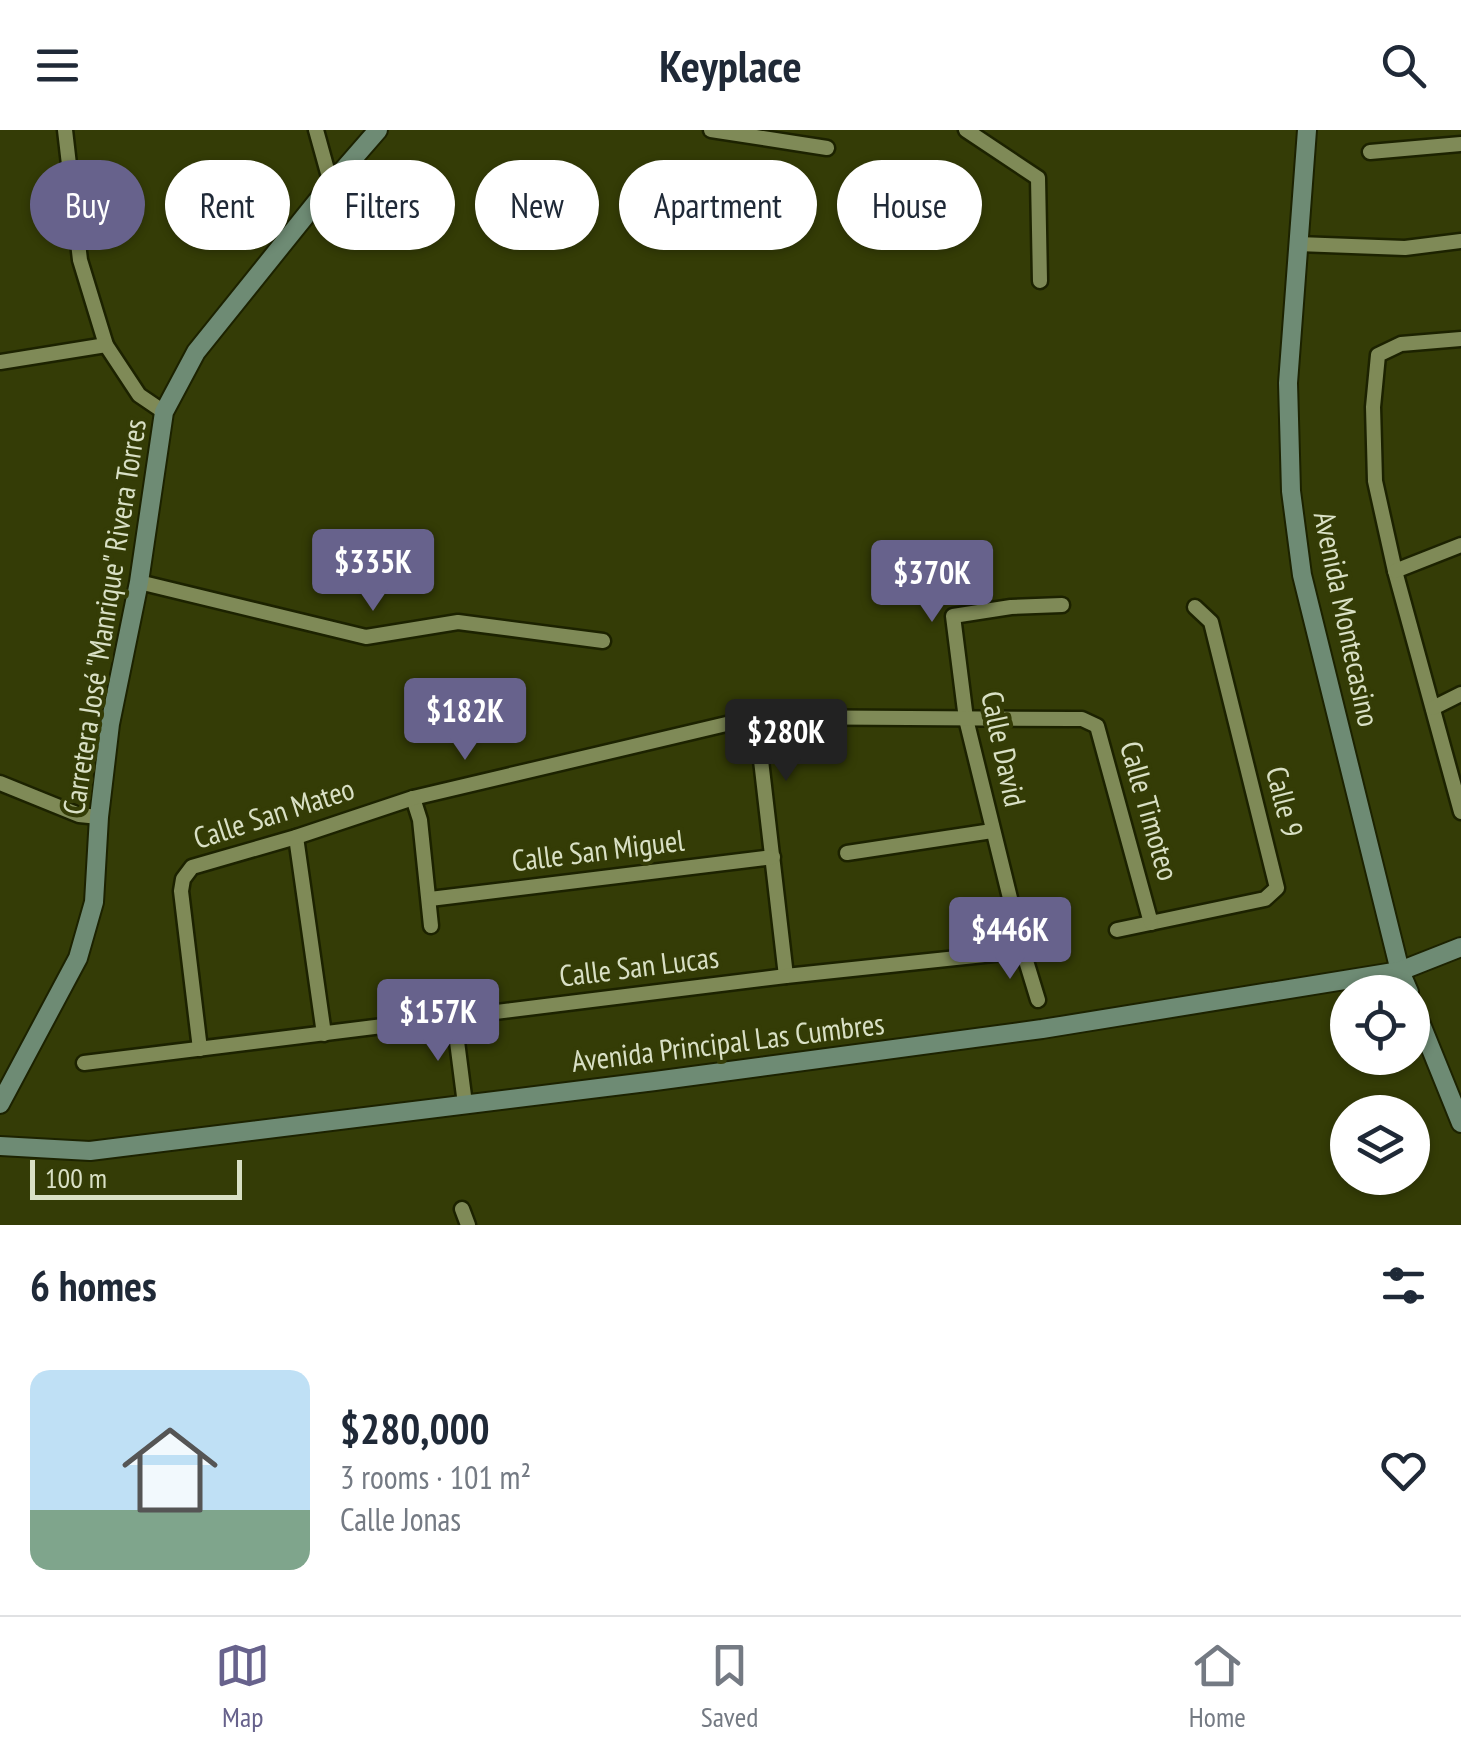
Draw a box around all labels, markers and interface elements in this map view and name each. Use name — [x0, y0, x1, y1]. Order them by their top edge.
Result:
text: Keyplace — [659, 36, 802, 94]
icon: menu — [30, 38, 85, 93]
icon: search — [1376, 38, 1431, 93]
chip: Buy — [30, 160, 145, 250]
chip: Rent — [165, 160, 290, 250]
chip: Filters — [310, 160, 455, 250]
chip: New — [475, 160, 599, 250]
chip: Apartment — [619, 160, 817, 250]
chip: House — [837, 160, 982, 250]
street label: Carretera José "Manrique" Rivera Torres — [53, 416, 154, 817]
street label: Avenida Montecasino — [1306, 507, 1389, 730]
pin: $335K — [303, 529, 443, 614]
text: $335K — [334, 540, 412, 582]
pin: $370K — [862, 540, 1002, 625]
text: $370K — [893, 551, 971, 593]
pin: $182K — [395, 678, 535, 763]
street label: Calle David — [973, 687, 1036, 810]
text: $182K — [426, 689, 504, 731]
pin: $280K — [716, 699, 856, 784]
text: $280K — [747, 710, 825, 752]
street label: Calle Timoteo — [1112, 737, 1189, 885]
street label: Calle 9 — [1258, 762, 1313, 841]
street label: Calle San Mateo — [188, 768, 359, 857]
street label: Calle San Miguel — [509, 820, 686, 879]
pin: $446K — [940, 897, 1080, 982]
text: $446K — [971, 908, 1049, 950]
street label: Calle San Lucas — [557, 936, 721, 995]
map controls — [1330, 975, 1430, 1195]
button: locate — [1330, 975, 1430, 1075]
pin: $157K — [368, 979, 508, 1064]
text: $157K — [399, 990, 477, 1032]
street label: Avenida Principal Las Cumbres — [569, 1003, 886, 1080]
button: layers — [1330, 1095, 1430, 1195]
scale bar — [30, 1155, 242, 1200]
text: 100 m — [45, 1159, 107, 1196]
text: 6 homes — [30, 1258, 157, 1313]
icon: filters — [1376, 1258, 1431, 1313]
text: $280,000 — [340, 1401, 490, 1456]
icon: home — [110, 1410, 230, 1530]
icon: heart — [1376, 1443, 1431, 1498]
text: 3 rooms · 101 m² — [340, 1456, 531, 1498]
text: Calle Jonas — [340, 1498, 461, 1540]
tab: Map — [215, 1638, 270, 1735]
tab: Saved — [701, 1638, 758, 1735]
tab: Home — [1189, 1638, 1246, 1735]

